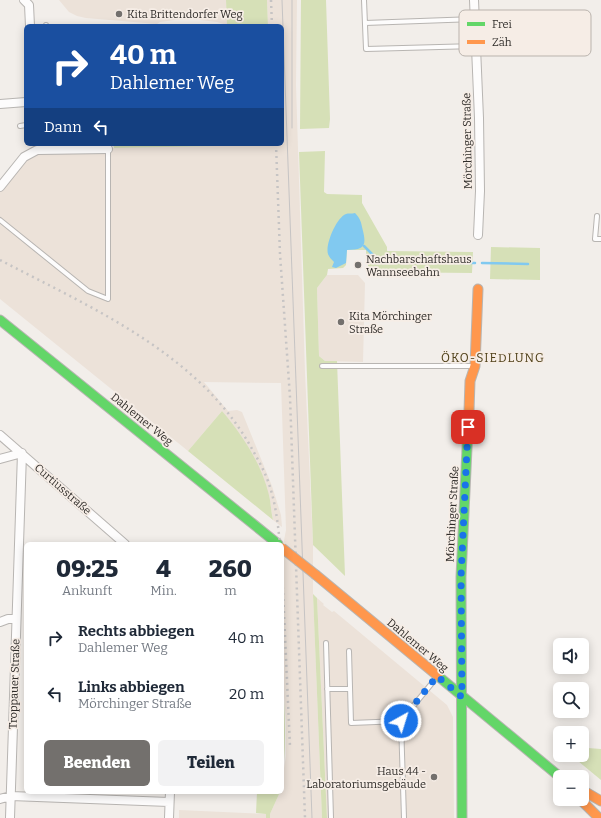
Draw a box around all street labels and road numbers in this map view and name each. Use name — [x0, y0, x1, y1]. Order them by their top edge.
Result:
street label: Mörchinger Straße — [460, 93, 475, 189]
street label: Dahlemer Weg — [108, 390, 175, 448]
street label: Curtiusstraße — [32, 461, 94, 517]
street label: Mörchinger Straße — [443, 466, 462, 562]
street label: Dahlemer Weg — [384, 616, 451, 675]
street label: Troppauer Straße — [6, 639, 23, 729]

